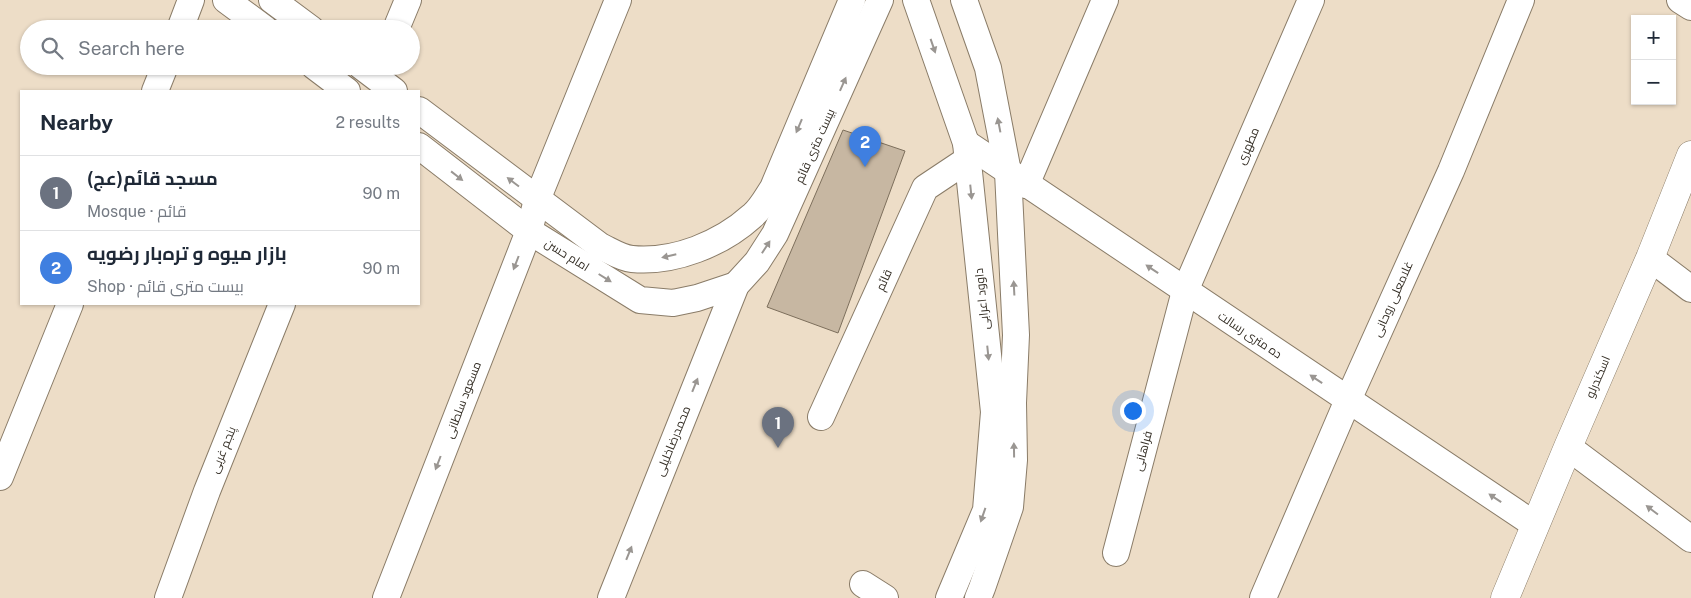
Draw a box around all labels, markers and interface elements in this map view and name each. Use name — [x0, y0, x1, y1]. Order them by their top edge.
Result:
map controls — [1631, 15, 1676, 105]
button: + — [1631, 15, 1676, 60]
search box — [20, 20, 420, 75]
icon: search — [38, 34, 66, 62]
text: Search here — [78, 37, 185, 59]
one-way arrow — [930, 38, 937, 53]
button: − — [1631, 60, 1676, 105]
one-way arrow — [839, 77, 847, 91]
street label: بیست متری قائم — [792, 107, 839, 186]
text: Nearby — [40, 110, 113, 135]
text: 2 results — [335, 113, 400, 132]
one-way arrow — [995, 117, 1003, 132]
one-way arrow — [795, 119, 803, 133]
street label: مطهری — [1234, 125, 1262, 167]
pin: 2 — [849, 126, 881, 167]
text: مسجد قائم(عج) — [87, 167, 218, 189]
one-way arrow — [450, 171, 464, 181]
one-way arrow — [507, 176, 520, 187]
text: 1 — [53, 184, 59, 203]
text: 90 m — [363, 184, 400, 203]
one-way arrow — [967, 184, 975, 200]
text: Mosque · قائم — [87, 202, 187, 221]
street label: امام حسن — [542, 236, 592, 275]
one-way arrow — [762, 240, 771, 254]
text: بازار میوه و تره‌بار رضویه — [87, 242, 287, 264]
one-way arrow — [661, 252, 676, 260]
one-way arrow — [512, 256, 520, 271]
text: 2 — [51, 259, 61, 278]
text: 90 m — [363, 259, 400, 278]
street label: غلامعلی روحانی — [1370, 259, 1416, 339]
one-way arrow — [1145, 264, 1158, 274]
street label: قائم — [873, 267, 896, 293]
street label: داوود اعرابی — [972, 267, 992, 330]
one-way arrow — [598, 274, 612, 283]
text: Shop · بیست متری قائم — [87, 277, 244, 296]
one-way arrow — [1010, 279, 1018, 295]
street label: ده متری رسالت — [1215, 309, 1285, 362]
one-way arrow — [984, 346, 992, 362]
street label: اسکندرلو — [1583, 354, 1613, 400]
street label: مسعود سلطانی — [442, 360, 484, 440]
one-way arrow — [1309, 374, 1323, 384]
one-way arrow — [692, 378, 699, 393]
your location — [1120, 398, 1146, 424]
street label: محمدرضاخلیلی — [653, 404, 693, 478]
pin: 1 — [762, 407, 794, 448]
street label: پنجم غربی — [207, 424, 241, 476]
street label: فراهانی — [1131, 429, 1155, 473]
one-way arrow — [1009, 442, 1017, 458]
one-way arrow — [434, 456, 442, 471]
one-way arrow — [1488, 493, 1501, 503]
one-way arrow — [1646, 504, 1659, 515]
one-way arrow — [979, 508, 987, 523]
one-way arrow — [625, 546, 633, 560]

